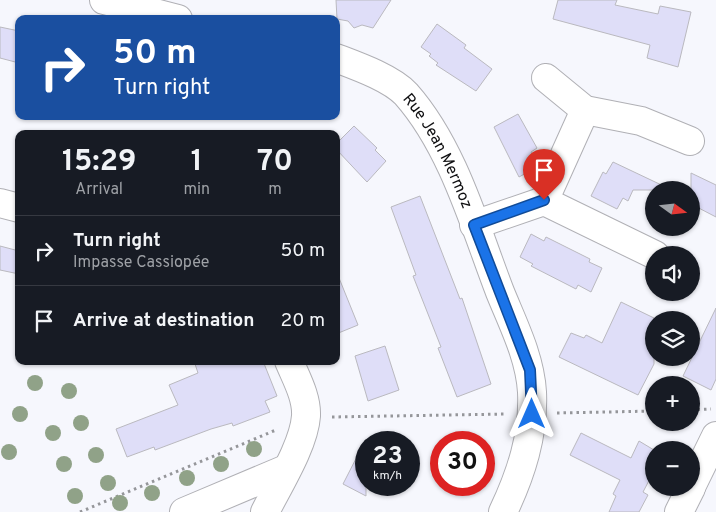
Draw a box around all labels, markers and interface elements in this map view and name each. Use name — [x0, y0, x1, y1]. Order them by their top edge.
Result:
text: 50 m — [113, 32, 197, 76]
icon: right — [30, 35, 95, 100]
text: Turn right — [113, 75, 210, 102]
street label: Rue Jean Mermoz — [398, 90, 476, 212]
text: 15:29 — [62, 144, 136, 181]
text: 1 — [191, 144, 203, 181]
text: 70 — [257, 144, 293, 181]
pin — [523, 149, 565, 200]
icon: arrive — [530, 156, 558, 184]
text: Arrival — [75, 180, 123, 200]
text: min — [183, 180, 210, 200]
text: m — [268, 180, 282, 200]
north arrow — [645, 181, 700, 236]
map controls — [645, 181, 700, 496]
text: Turn right — [73, 229, 161, 253]
icon: right — [30, 237, 58, 265]
text: 50 m — [280, 239, 325, 263]
button: sound — [645, 246, 700, 301]
text: Impasse Cassiopée — [73, 253, 209, 273]
icon: arrive — [30, 307, 58, 335]
text: Arrive at destination — [73, 309, 254, 333]
text: 20 m — [281, 309, 325, 333]
button: layers — [645, 311, 700, 366]
button: + — [645, 376, 700, 431]
position arrow — [505, 387, 557, 439]
speed limit sign: 30 — [430, 431, 495, 496]
text: 23 — [372, 441, 403, 473]
button: − — [645, 441, 700, 496]
text: km/h — [373, 468, 402, 484]

